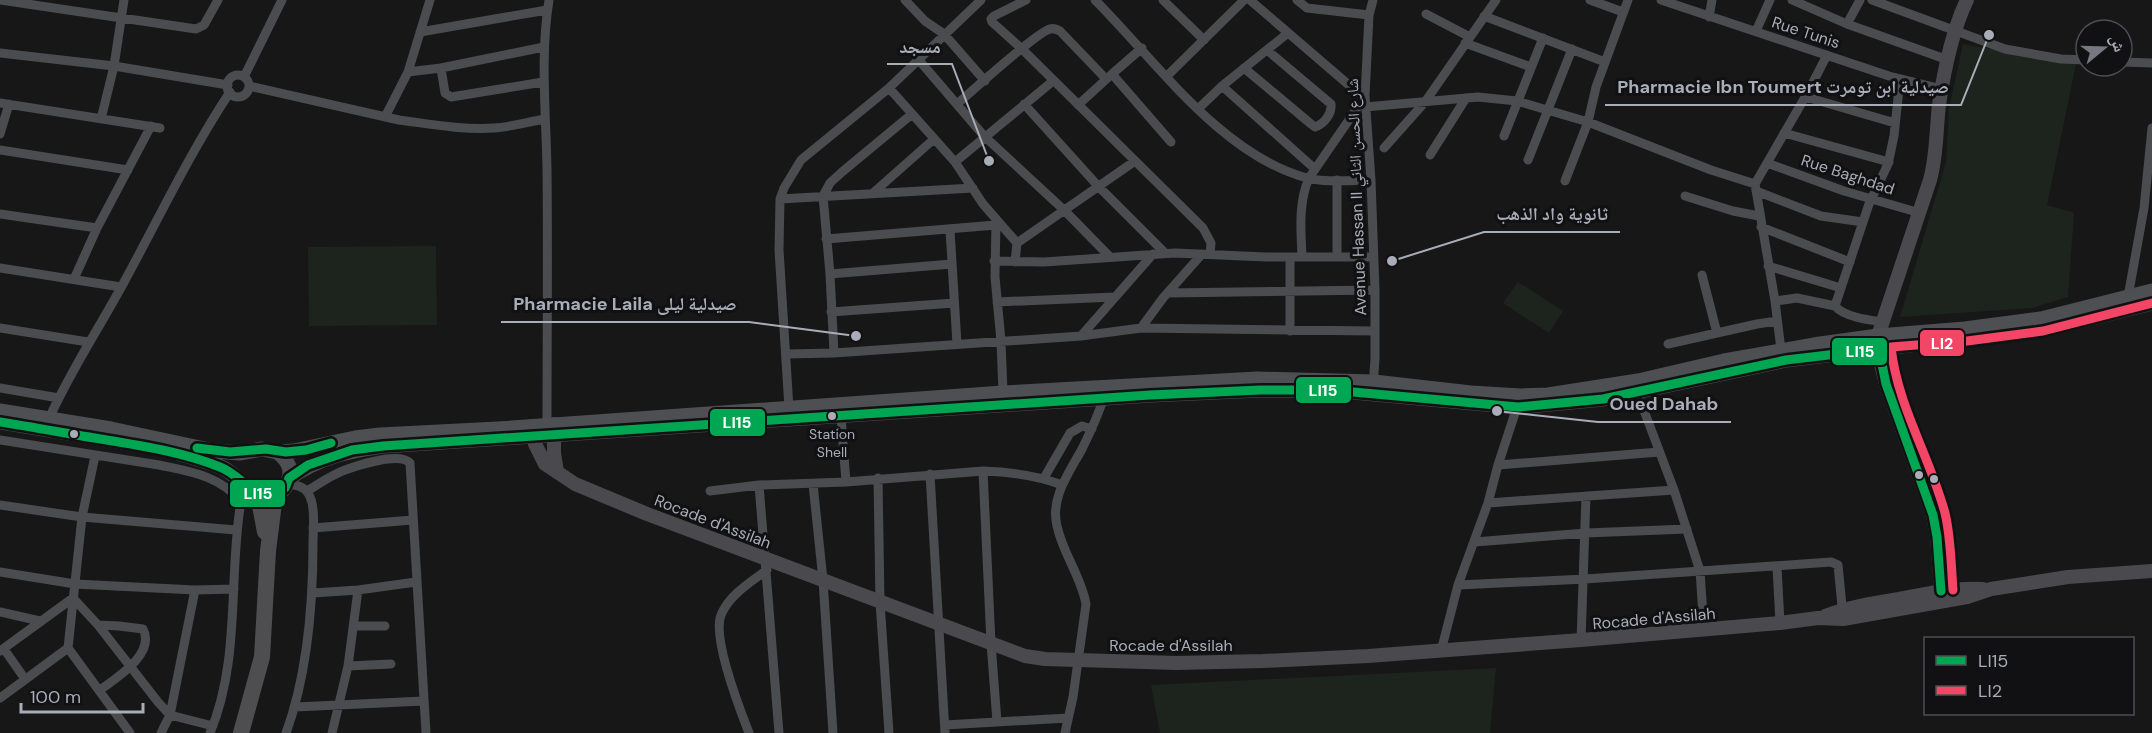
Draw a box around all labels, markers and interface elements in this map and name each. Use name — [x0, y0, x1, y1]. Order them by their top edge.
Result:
street label: Rue Tunis — [1769, 12, 1843, 53]
north arrow — [2074, 18, 2134, 78]
callout: مسجد — [887, 28, 952, 64]
text: ش — [2105, 32, 2130, 55]
text: مسجد — [899, 35, 941, 59]
callout: Pharmacie Ibn Toumert صيدلية ابن تومرت — [1605, 69, 1961, 105]
text: Pharmacie Ibn Toumert صيدلية ابن تومرت — [1617, 75, 1949, 99]
street label: Avenue Hassan II شارع الحسن الثاني — [1342, 78, 1373, 316]
street label: Rue Baghdad — [1798, 149, 1897, 199]
callout: ثانوية واد الذهب — [1484, 196, 1620, 232]
text: ثانوية واد الذهب — [1496, 202, 1608, 226]
callout: Pharmacie Laila صيدلية ليلى — [501, 286, 749, 322]
text: Pharmacie Laila صيدلية ليلى — [513, 292, 737, 316]
line badge: LI2 — [1919, 329, 1965, 357]
text: LI2 — [1931, 333, 1953, 354]
line badge: LI15 — [1831, 337, 1888, 366]
text: LI15 — [1845, 341, 1875, 362]
line badge: LI15 — [1295, 376, 1352, 404]
text: LI15 — [1308, 380, 1338, 401]
callout: Oued Dahab — [1598, 386, 1731, 422]
text: Oued Dahab — [1610, 392, 1718, 416]
line badge: LI15 — [709, 408, 766, 437]
marker: Station Shell — [826, 410, 838, 422]
text: LI15 — [722, 412, 752, 433]
place label: Station Shell — [809, 425, 855, 461]
unlabelled marker — [68, 428, 80, 440]
unlabelled marker — [1913, 469, 1925, 481]
unlabelled marker — [1928, 473, 1940, 485]
line badge: LI15 — [229, 479, 286, 508]
text: LI15 — [243, 483, 273, 504]
street label: Rocade d'Assilah — [651, 490, 774, 553]
street label: Rocade d'Assilah — [1592, 603, 1716, 634]
street label: Rocade d'Assilah — [1109, 635, 1233, 656]
legend — [1924, 637, 2134, 715]
text: LI15 — [1978, 649, 2008, 673]
scale bar — [21, 676, 142, 714]
text: LI2 — [1978, 679, 2002, 703]
text: 100 m — [30, 685, 81, 709]

